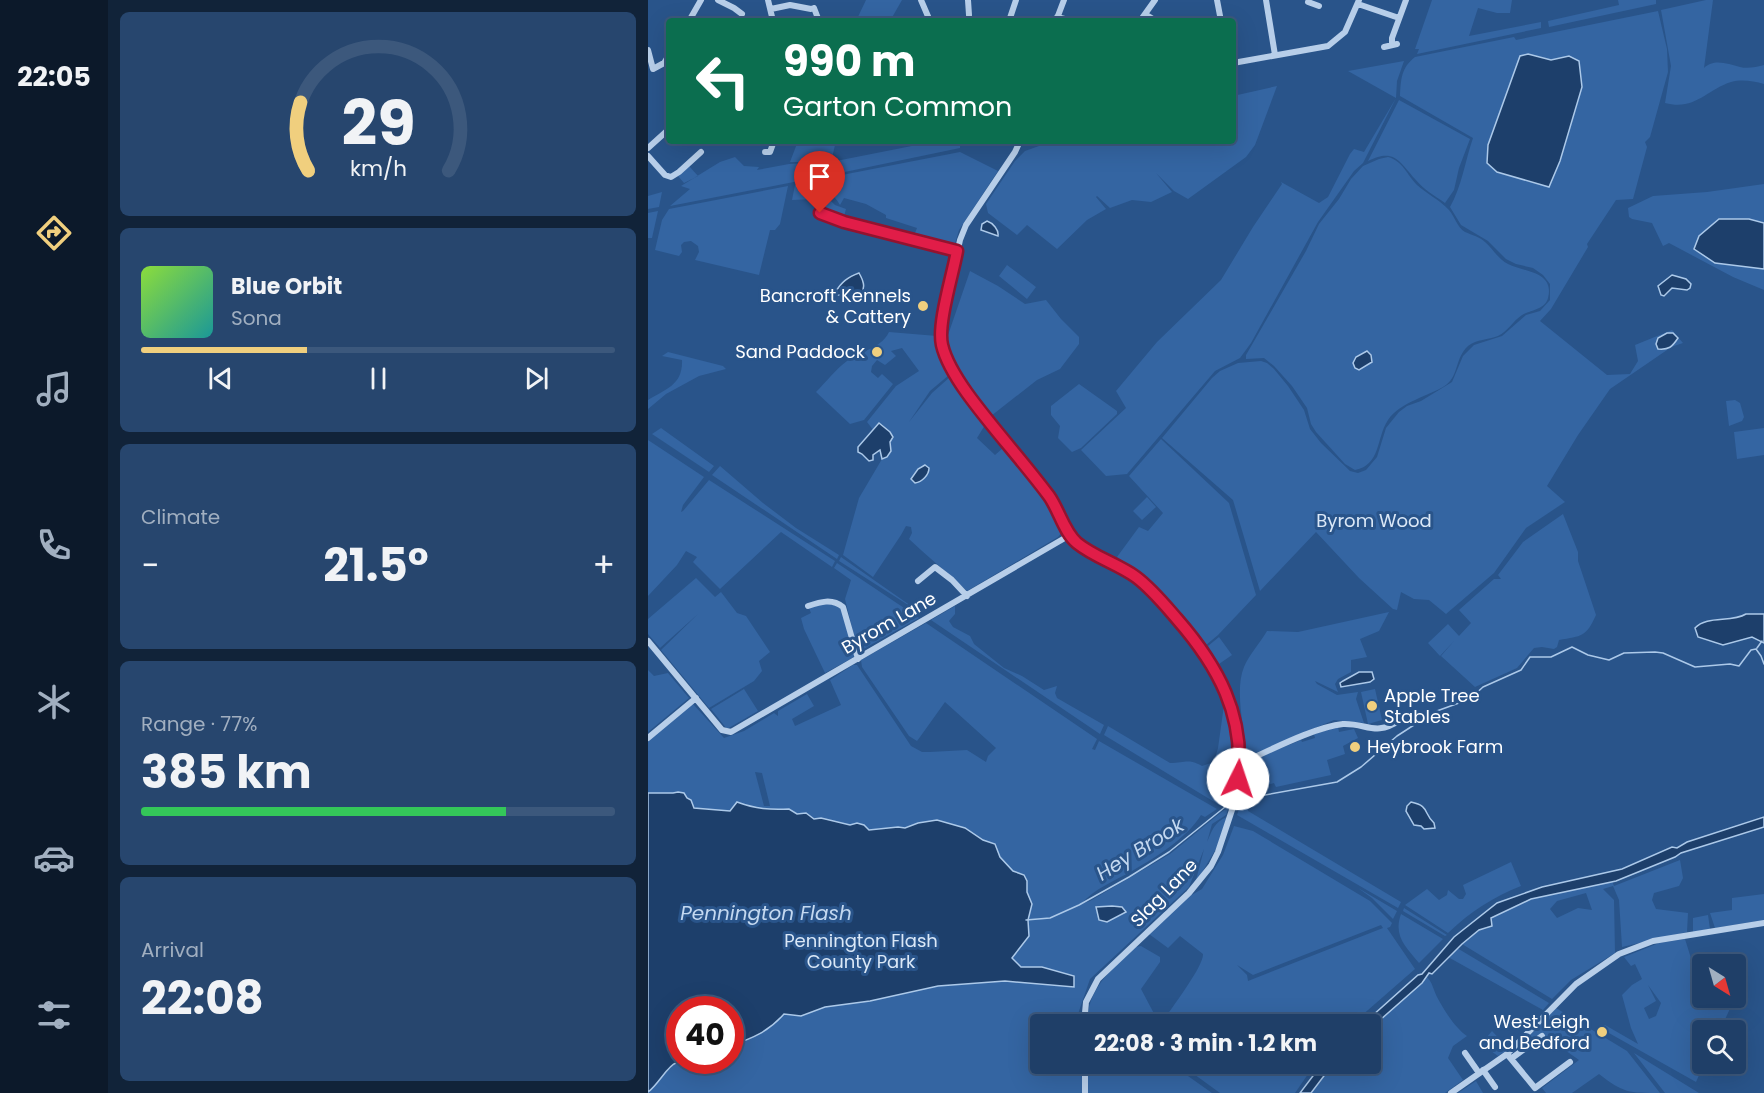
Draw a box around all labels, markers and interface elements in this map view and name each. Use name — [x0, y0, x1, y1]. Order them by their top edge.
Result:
text: 990 m — [783, 32, 915, 91]
icon: left — [684, 42, 762, 120]
text: 22:05 — [17, 58, 91, 95]
text: 29 — [341, 79, 415, 167]
text: Garton Common — [783, 88, 1012, 125]
pin — [794, 151, 845, 213]
text: km/h — [349, 153, 407, 184]
icon: arrive — [803, 160, 836, 193]
icon: directions — [33, 212, 75, 254]
text: Blue Orbit — [231, 271, 342, 302]
place label: Bancroft Kennels & Cattery — [760, 283, 911, 329]
marker: Bancroft Kennels & Cattery — [916, 299, 930, 313]
text: Sona — [231, 304, 282, 332]
place label: Sand Paddock — [735, 339, 866, 364]
marker: Sand Paddock — [870, 345, 884, 359]
icon: previous — [204, 362, 237, 395]
icon: pause — [362, 362, 395, 395]
icon: next — [520, 362, 553, 395]
icon: music — [33, 368, 75, 410]
text: Climate — [141, 503, 220, 531]
park label: Byrom Wood — [1316, 508, 1432, 533]
icon: phone — [33, 524, 75, 566]
text: 21.5° — [323, 534, 429, 597]
text: − — [141, 542, 159, 589]
text: + — [592, 542, 615, 589]
street label: Byrom Lane — [837, 585, 941, 660]
icon: climate — [33, 681, 75, 723]
place label: Apple Tree Stables — [1384, 683, 1480, 729]
marker: Apple Tree Stables — [1365, 699, 1379, 713]
text: Range · 77% — [141, 710, 257, 738]
place label: Heybrook Farm — [1367, 734, 1503, 759]
marker: Heybrook Farm — [1348, 740, 1362, 754]
text: 385 km — [141, 741, 312, 804]
position arrow — [1206, 747, 1270, 811]
water label: Hey Brook — [1091, 810, 1191, 887]
icon: car — [33, 837, 75, 879]
street label: Slag Lane — [1125, 853, 1203, 933]
water label: Pennington Flash — [680, 899, 852, 927]
park label: Pennington Flash County Park — [784, 928, 938, 974]
text: Arrival — [141, 936, 204, 964]
north arrow — [1692, 954, 1746, 1008]
map controls — [1692, 954, 1746, 1074]
text: 22:08 — [141, 967, 264, 1030]
icon: filters — [33, 994, 75, 1036]
speed limit sign: 40 — [666, 996, 744, 1074]
place label: West Leigh and Bedford — [1479, 1009, 1590, 1055]
button: search — [1692, 1020, 1746, 1074]
marker: West Leigh and Bedford — [1595, 1025, 1609, 1039]
text: 22:08 · 3 min · 1.2 km — [1094, 1028, 1317, 1059]

